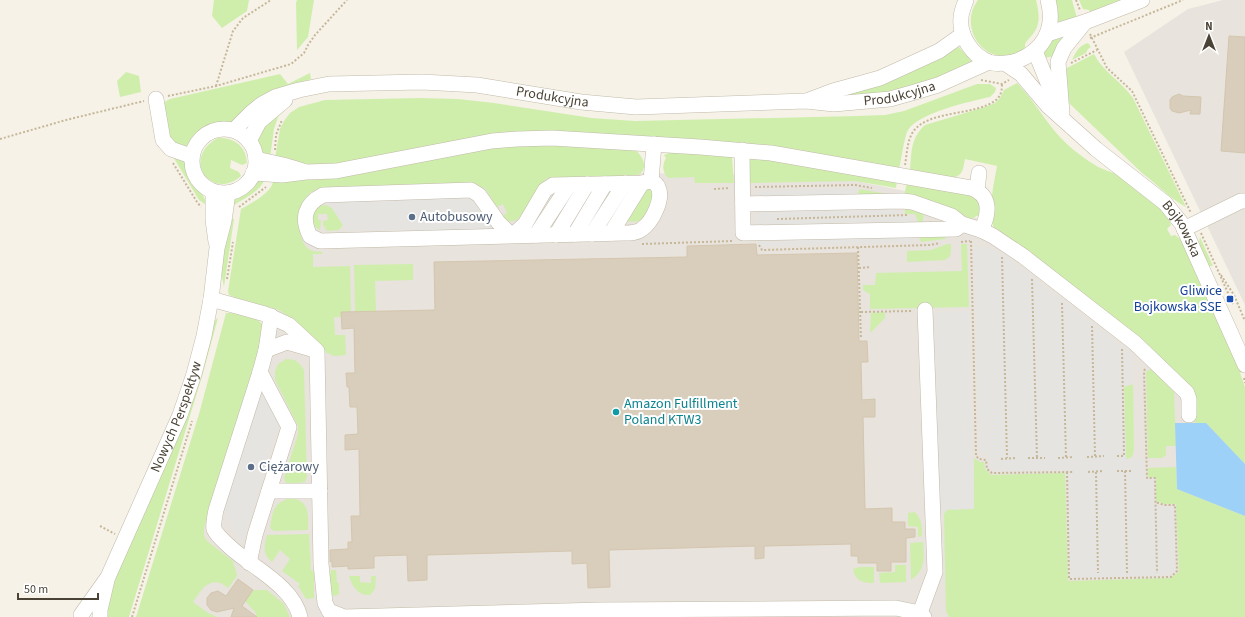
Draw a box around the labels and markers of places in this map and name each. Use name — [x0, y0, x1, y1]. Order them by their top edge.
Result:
place label: Autobusowy — [420, 207, 493, 227]
marker: Autobusowy — [407, 212, 417, 222]
place label: Gliwice Bojkowska SSE — [1134, 281, 1222, 317]
marker: Gliwice Bojkowska SSE — [1225, 294, 1235, 304]
place label: Amazon Fulfillment Poland KTW3 — [624, 394, 738, 430]
marker: Amazon Fulfillment Poland KTW3 — [611, 407, 621, 417]
place label: Ciężarowy — [259, 457, 319, 477]
marker: Ciężarowy — [246, 462, 256, 472]

